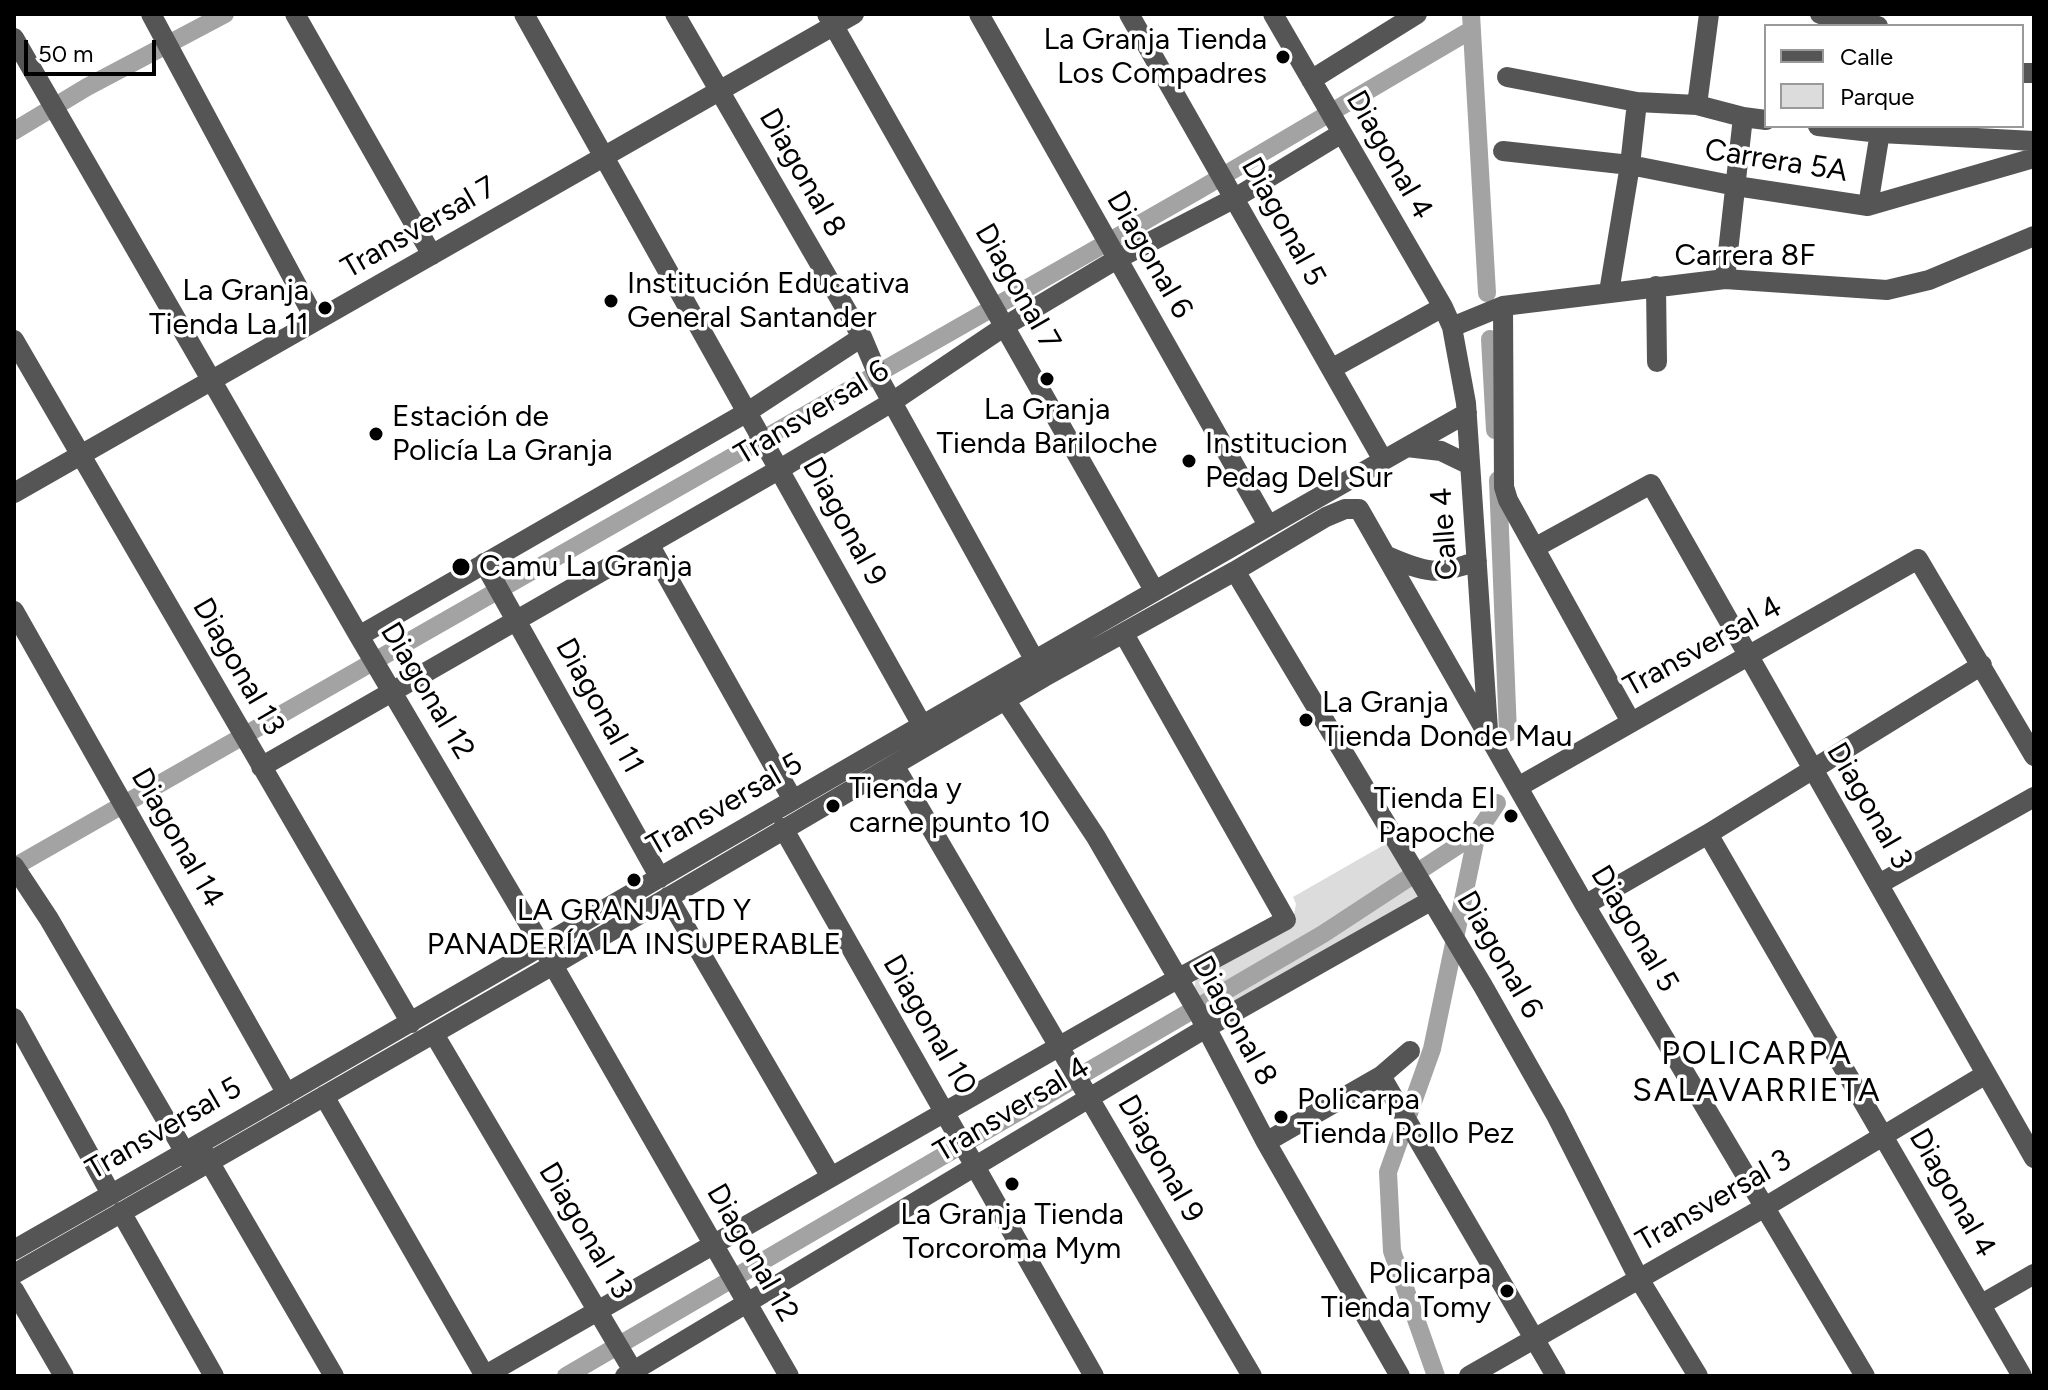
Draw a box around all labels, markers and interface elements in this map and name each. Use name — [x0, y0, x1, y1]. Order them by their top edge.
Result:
place label: La Granja Tienda Los Compadres — [1043, 22, 1267, 92]
scale bar — [28, 24, 160, 74]
legend — [1764, 24, 2024, 128]
text: 50 m — [38, 39, 94, 68]
text: Calle — [1840, 42, 1893, 71]
marker: La Granja Tienda Los Compadres — [1274, 48, 1292, 66]
text: Parque — [1840, 82, 1914, 111]
street label: Diagonal 4 — [1338, 84, 1440, 226]
street label: Diagonal 8 — [751, 102, 853, 244]
street label: Carrera 5A — [1702, 132, 1850, 190]
street label: Diagonal 5 — [1233, 152, 1333, 292]
street label: Transversal 7 — [335, 169, 503, 287]
street label: Diagonal 6 — [1098, 185, 1200, 325]
street label: Diagonal 7 — [966, 217, 1068, 357]
street label: Carrera 8F — [1674, 238, 1816, 274]
place label: Institución Educativa General Santander — [627, 266, 909, 336]
place label: La Granja Tienda La 11 — [149, 273, 309, 344]
marker: Institución Educativa General Santander — [602, 292, 620, 310]
marker: La Granja Tienda La 11 — [316, 299, 334, 317]
street label: Transversal 6 — [728, 353, 896, 473]
marker: La Granja Tienda Bariloche — [1038, 370, 1056, 388]
place label: La Granja Tienda Bariloche — [936, 392, 1158, 462]
place label: Estación de Policía La Granja — [392, 399, 613, 470]
marker: Estación de Policía La Granja — [367, 425, 385, 443]
place label: Institucion Pedag Del Sur — [1205, 426, 1393, 496]
street label: Diagonal 9 — [794, 452, 894, 592]
marker: Institucion Pedag Del Sur — [1180, 452, 1198, 470]
street label: Calle 4 — [1424, 487, 1466, 581]
place label: Camu La Granja — [479, 549, 692, 585]
marker: Camu La Granja — [450, 556, 472, 578]
street label: Transversal 4 — [1618, 589, 1788, 705]
street label: Diagonal 13 — [184, 592, 292, 742]
street label: Diagonal 12 — [372, 616, 482, 766]
street label: Diagonal 11 — [547, 632, 651, 780]
place label: La Granja Tienda Donde Mau — [1322, 685, 1572, 756]
marker: La Granja Tienda Donde Mau — [1297, 711, 1315, 729]
street label: Diagonal 3 — [1818, 736, 1920, 876]
street label: Transversal 5 — [641, 746, 809, 864]
street label: Diagonal 14 — [123, 762, 231, 914]
place label: Tienda y carne punto 10 — [849, 771, 1050, 842]
place label: Tienda El Papoche — [1374, 781, 1495, 852]
marker: Tienda y carne punto 10 — [824, 797, 842, 815]
marker: Tienda El Papoche — [1502, 807, 1520, 825]
street label: Diagonal 5 — [1582, 859, 1686, 999]
marker: LA GRANJA TD Y PANADERÍA LA INSUPERABLE — [625, 871, 643, 889]
street label: Diagonal 6 — [1448, 885, 1550, 1025]
place label: LA GRANJA TD Y PANADERÍA LA INSUPERABLE — [427, 893, 841, 964]
street label: Diagonal 10 — [875, 949, 983, 1101]
street label: Diagonal 8 — [1184, 950, 1284, 1092]
district label: POLICARPA SALAVARRIETA — [1632, 1036, 1882, 1111]
street label: Transversal 4 — [928, 1050, 1096, 1170]
street label: Transversal 5 — [80, 1070, 248, 1188]
place label: Policarpa Tienda Pollo Pez — [1297, 1082, 1515, 1152]
street label: Diagonal 9 — [1109, 1089, 1211, 1229]
marker: Policarpa Tienda Pollo Pez — [1272, 1108, 1290, 1126]
street label: Diagonal 4 — [1901, 1122, 2003, 1264]
street label: Transversal 3 — [1630, 1142, 1798, 1260]
street label: Diagonal 13 — [530, 1156, 640, 1306]
marker: La Granja Tienda Torcoroma Mym — [1003, 1175, 1021, 1193]
street label: Diagonal 12 — [698, 1178, 806, 1328]
place label: La Granja Tienda Torcoroma Mym — [900, 1197, 1124, 1268]
place label: Policarpa Tienda Tomy — [1321, 1256, 1491, 1326]
marker: Policarpa Tienda Tomy — [1498, 1282, 1516, 1300]

